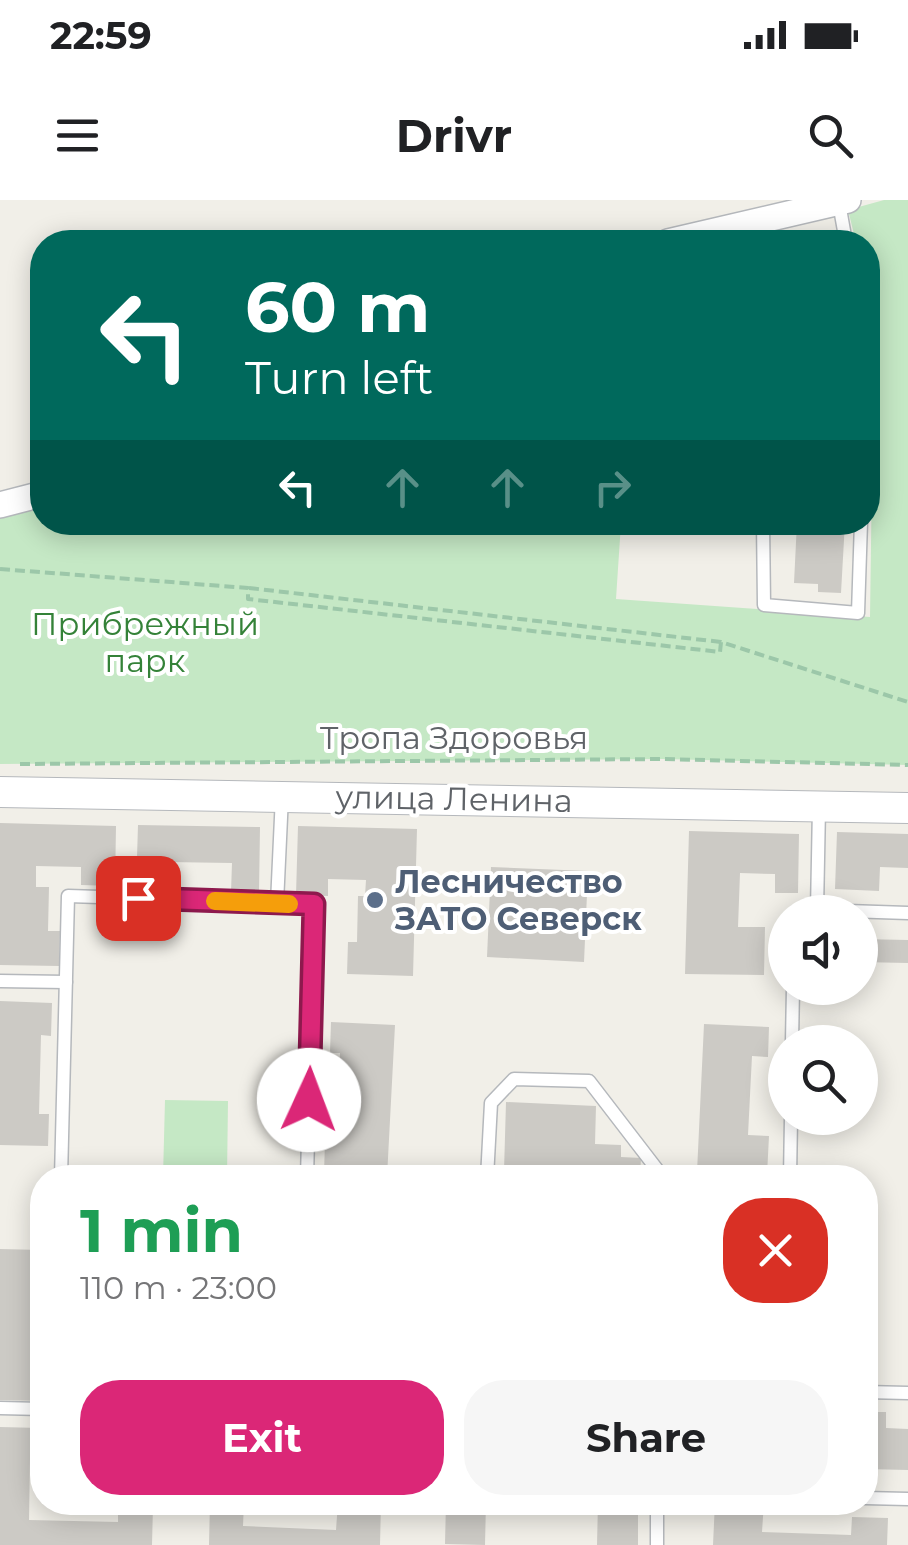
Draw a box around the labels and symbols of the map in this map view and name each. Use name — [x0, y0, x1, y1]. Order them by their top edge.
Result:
park label: Прибрежный парк — [31, 604, 259, 680]
street label: Тропа Здоровья — [320, 718, 588, 757]
street label: улица Ленина — [334, 777, 573, 820]
pin — [96, 856, 181, 941]
place label: Лесничество ЗАТО Северск — [394, 862, 642, 938]
marker: Лесничество ЗАТО Северск — [364, 889, 386, 911]
position arrow — [257, 1048, 361, 1152]

